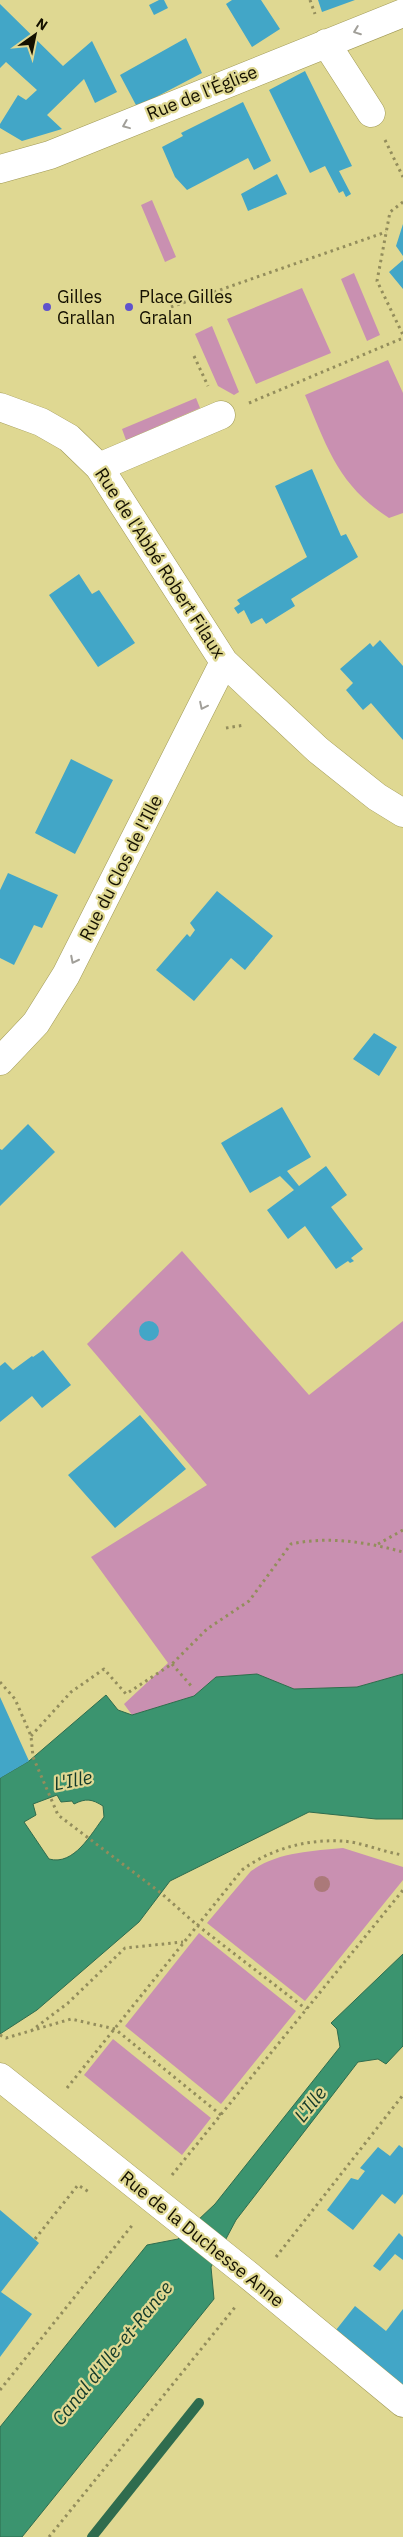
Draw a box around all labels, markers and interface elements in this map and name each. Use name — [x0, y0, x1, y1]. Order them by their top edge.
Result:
north arrow — [10, 10, 60, 60]
text: N — [33, 14, 51, 34]
one-way arrow — [354, 25, 362, 35]
street label: Rue de l'Église — [143, 60, 261, 125]
one-way arrow — [122, 118, 131, 129]
place label: Gilles Grallan — [57, 285, 115, 329]
place label: Place Gilles Gralan — [139, 285, 233, 329]
marker: Gilles Grallan — [41, 301, 53, 313]
marker: Place Gilles Gralan — [123, 301, 135, 313]
street label: Rue de l'Abbé Robert Filaux — [90, 463, 231, 662]
one-way arrow — [199, 701, 209, 710]
street label: Rue du Clos de l'Ille — [74, 791, 167, 945]
one-way arrow — [70, 955, 80, 964]
water label: L'Ille — [52, 1764, 95, 1795]
water label: L'Ille — [289, 2081, 332, 2127]
street label: Rue de la Duchesse Anne — [116, 2165, 289, 2312]
water label: Canal d'Ille-et-Rance — [46, 2276, 178, 2430]

